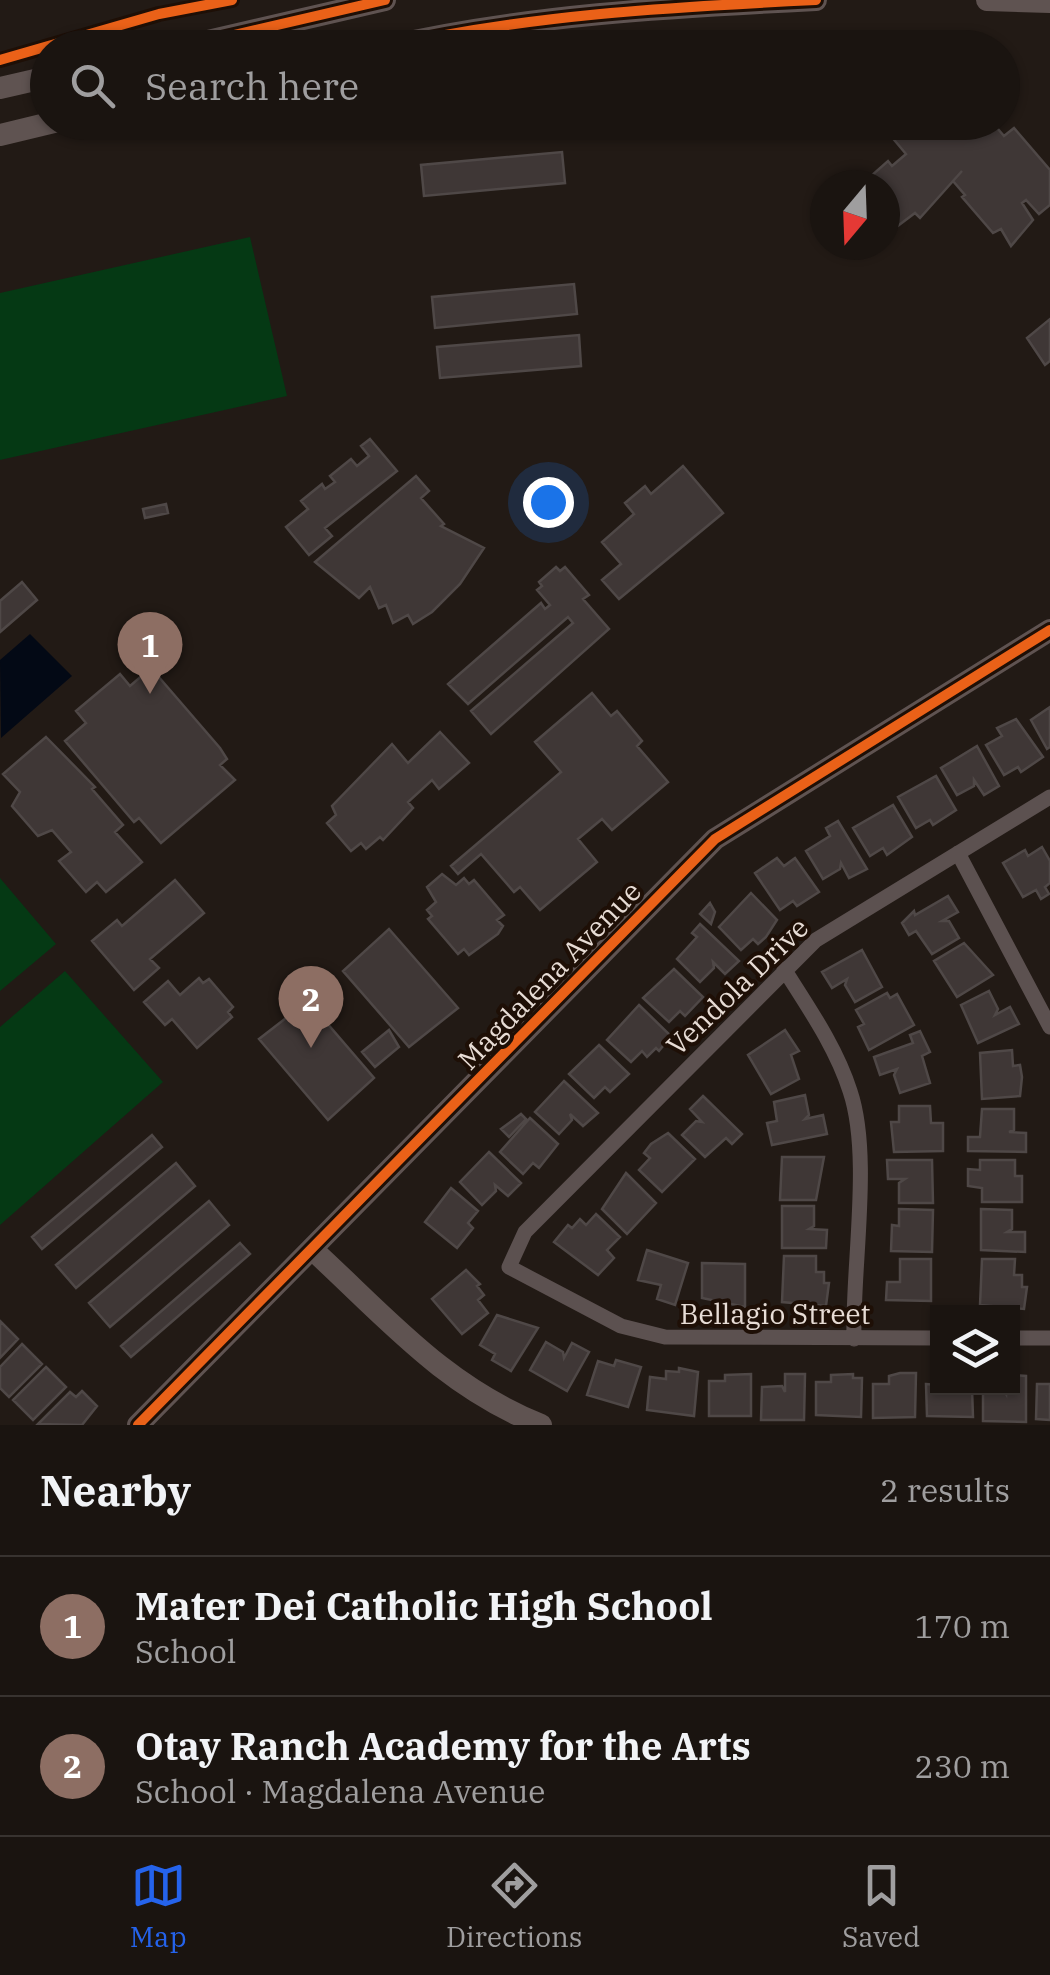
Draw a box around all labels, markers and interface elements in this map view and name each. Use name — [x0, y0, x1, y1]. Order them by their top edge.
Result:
search box — [30, 30, 1020, 140]
icon: search — [65, 58, 120, 113]
text: Search here — [145, 61, 359, 110]
north arrow — [810, 170, 900, 260]
your location — [523, 477, 574, 528]
pin: 1 — [118, 612, 182, 694]
street label: Magdalena Avenue — [449, 873, 649, 1077]
street label: Vendola Drive — [658, 909, 816, 1063]
pin: 2 — [278, 966, 344, 1048]
street label: Bellagio Street — [680, 1295, 870, 1332]
map controls — [930, 1305, 1020, 1395]
button: layers — [930, 1305, 1020, 1395]
text: Nearby — [40, 1463, 191, 1518]
text: 2 results — [880, 1469, 1010, 1511]
text: Mater Dei Catholic High School — [135, 1581, 713, 1630]
text: 1 — [63, 1605, 82, 1647]
text: 170 m — [914, 1605, 1010, 1647]
text: School — [135, 1630, 236, 1672]
text: Otay Ranch Academy for the Arts — [135, 1721, 751, 1770]
text: 2 — [63, 1745, 82, 1787]
text: 230 m — [914, 1745, 1010, 1787]
text: School · Magdalena Avenue — [135, 1770, 545, 1812]
tab: Map — [130, 1858, 187, 1955]
tab: Directions — [446, 1858, 583, 1955]
tab: Saved — [842, 1858, 920, 1955]

